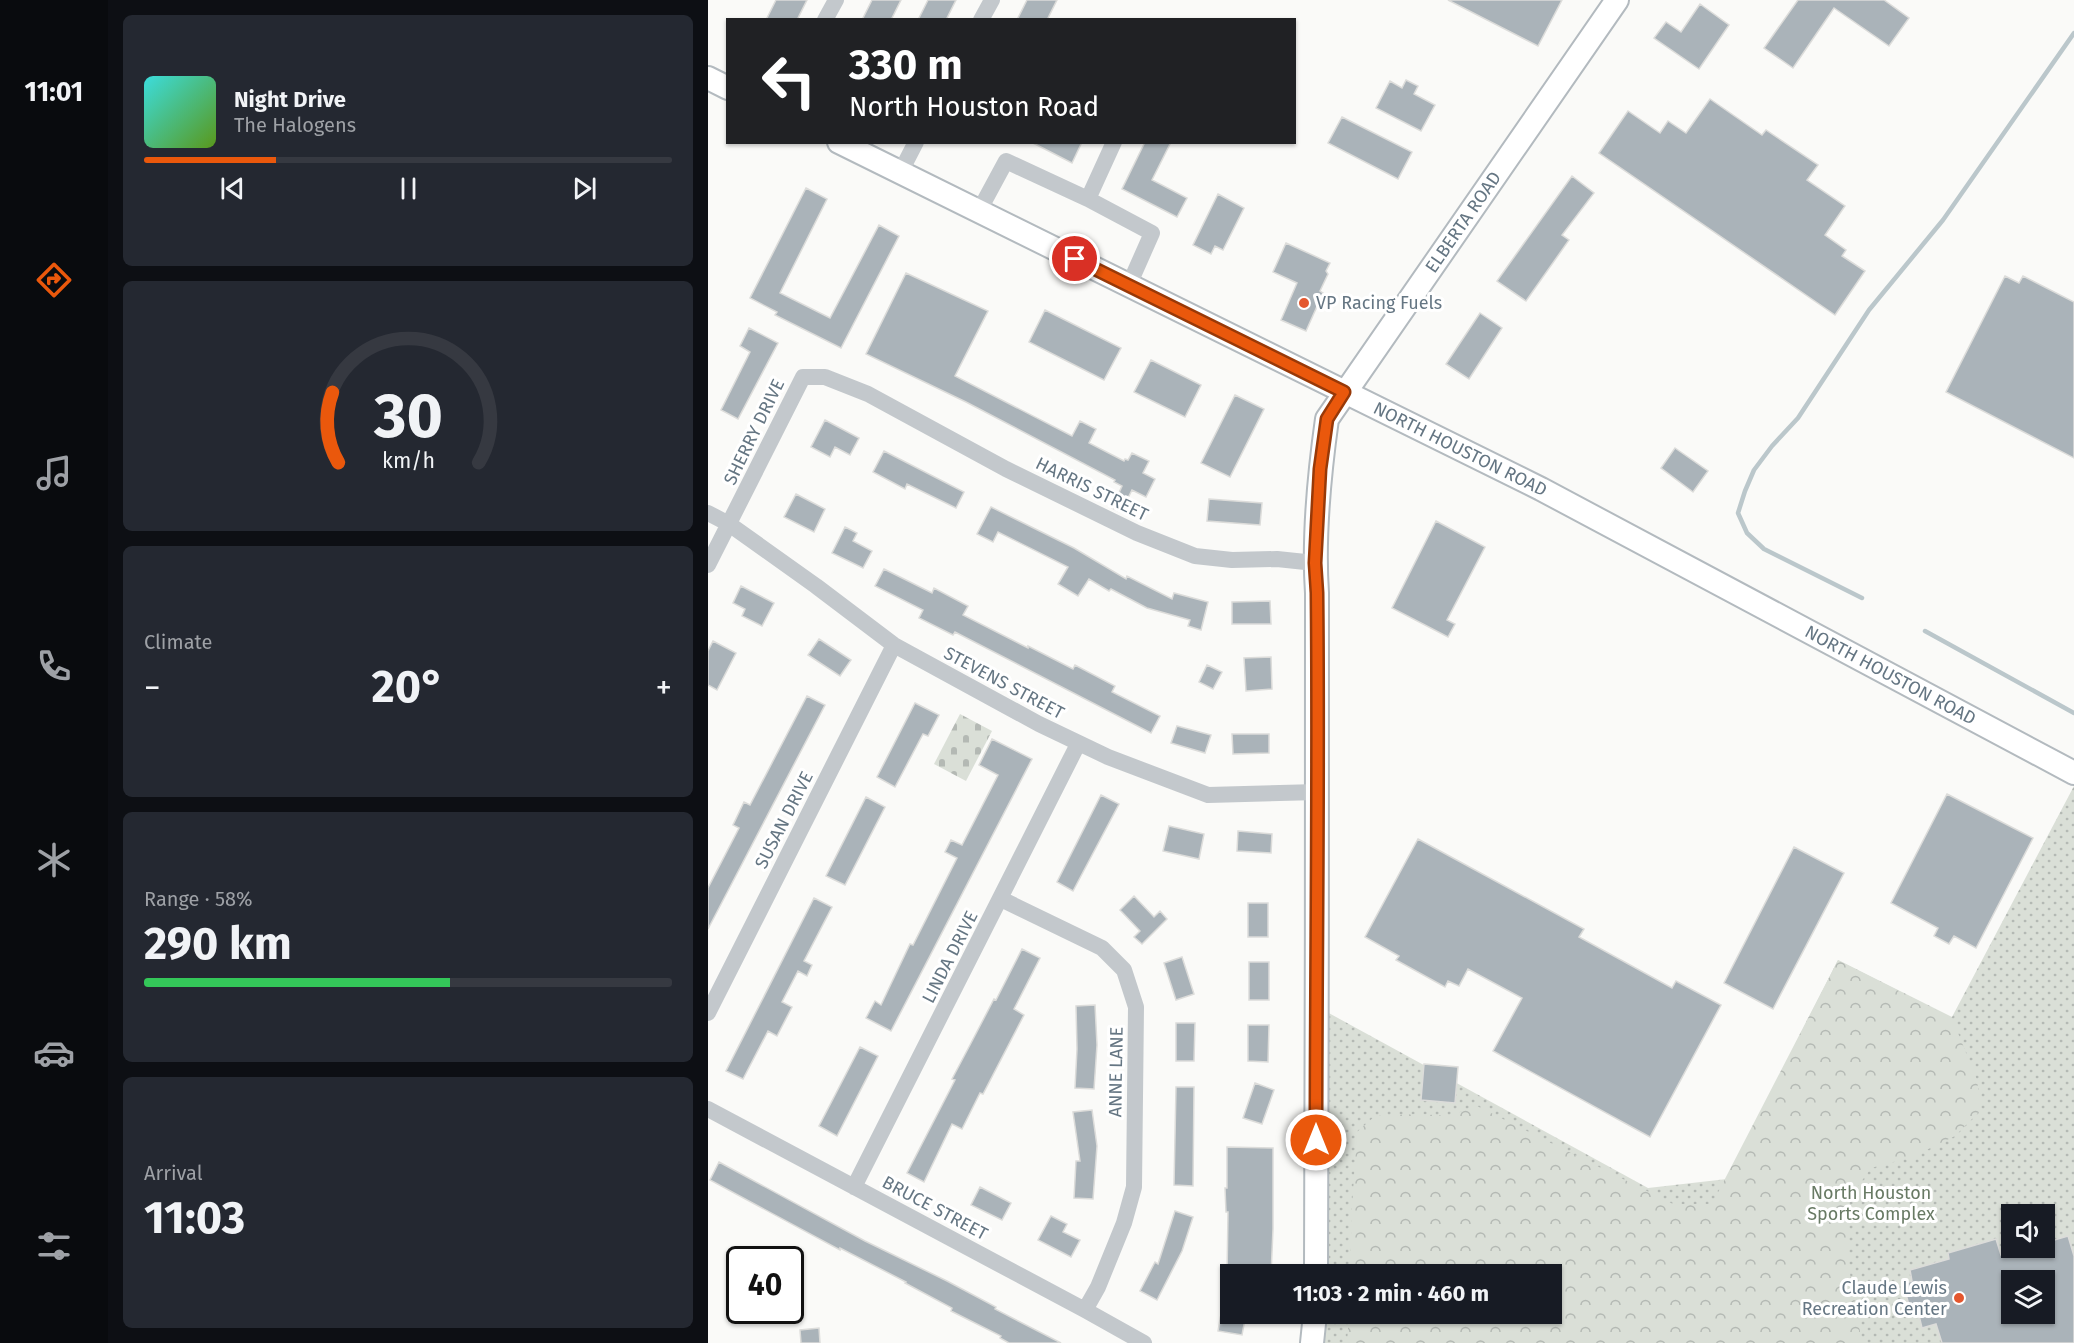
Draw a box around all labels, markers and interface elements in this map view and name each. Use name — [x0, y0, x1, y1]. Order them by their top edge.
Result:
text: 330 m — [849, 40, 963, 90]
icon: left — [750, 42, 828, 120]
text: 11:01 — [25, 76, 83, 108]
text: Night Drive — [234, 86, 346, 113]
text: North Houston Road — [849, 91, 1099, 123]
text: The Halogens — [234, 113, 356, 137]
street label: ELBERTA ROAD — [1421, 167, 1506, 277]
icon: previous — [216, 172, 249, 205]
icon: pause — [392, 172, 425, 205]
icon: next — [568, 172, 601, 205]
pin — [1049, 233, 1100, 284]
icon: arrive — [1058, 242, 1091, 275]
icon: directions — [33, 259, 75, 301]
place label: VP Racing Fuels — [1316, 292, 1442, 314]
marker: VP Racing Fuels — [1297, 296, 1311, 310]
street label: SHERRY DRIVE — [719, 375, 789, 489]
text: 30 — [373, 379, 442, 454]
street label: NORTH HOUSTON ROAD — [1370, 397, 1551, 501]
text: km/h — [381, 448, 435, 474]
icon: music — [33, 452, 75, 494]
street label: HARRIS STREET — [1032, 452, 1152, 526]
street label: NORTH HOUSTON ROAD — [1801, 621, 1980, 730]
text: Climate — [144, 630, 212, 654]
street label: STEVENS STREET — [940, 642, 1069, 724]
icon: phone — [33, 645, 75, 687]
text: 20° — [371, 660, 445, 714]
text: − — [144, 668, 161, 708]
text: + — [656, 668, 672, 708]
street label: SUSAN DRIVE — [750, 768, 818, 872]
icon: climate — [33, 839, 75, 881]
text: Range · 58% — [144, 887, 252, 911]
street label: LINDA DRIVE — [917, 907, 983, 1007]
text: 290 km — [144, 917, 292, 971]
street label: ANNE LANE — [1104, 1027, 1128, 1117]
icon: car — [33, 1032, 75, 1074]
position arrow — [1284, 1108, 1348, 1172]
text: Arrival — [144, 1161, 203, 1185]
street label: BRUCE STREET — [879, 1171, 992, 1245]
park label: North Houston Sports Complex — [1807, 1182, 1935, 1225]
text: 11:03 — [144, 1191, 245, 1245]
map controls — [2001, 1204, 2055, 1324]
button: sound — [2001, 1204, 2055, 1258]
icon: filters — [33, 1225, 75, 1267]
speed limit sign: 40 — [726, 1246, 804, 1324]
button: layers — [2001, 1270, 2055, 1324]
place label: Claude Lewis Recreation Center — [1802, 1277, 1947, 1320]
text: 11:03 · 2 min · 460 m — [1293, 1280, 1489, 1307]
marker: Claude Lewis Recreation Center — [1952, 1291, 1966, 1305]

